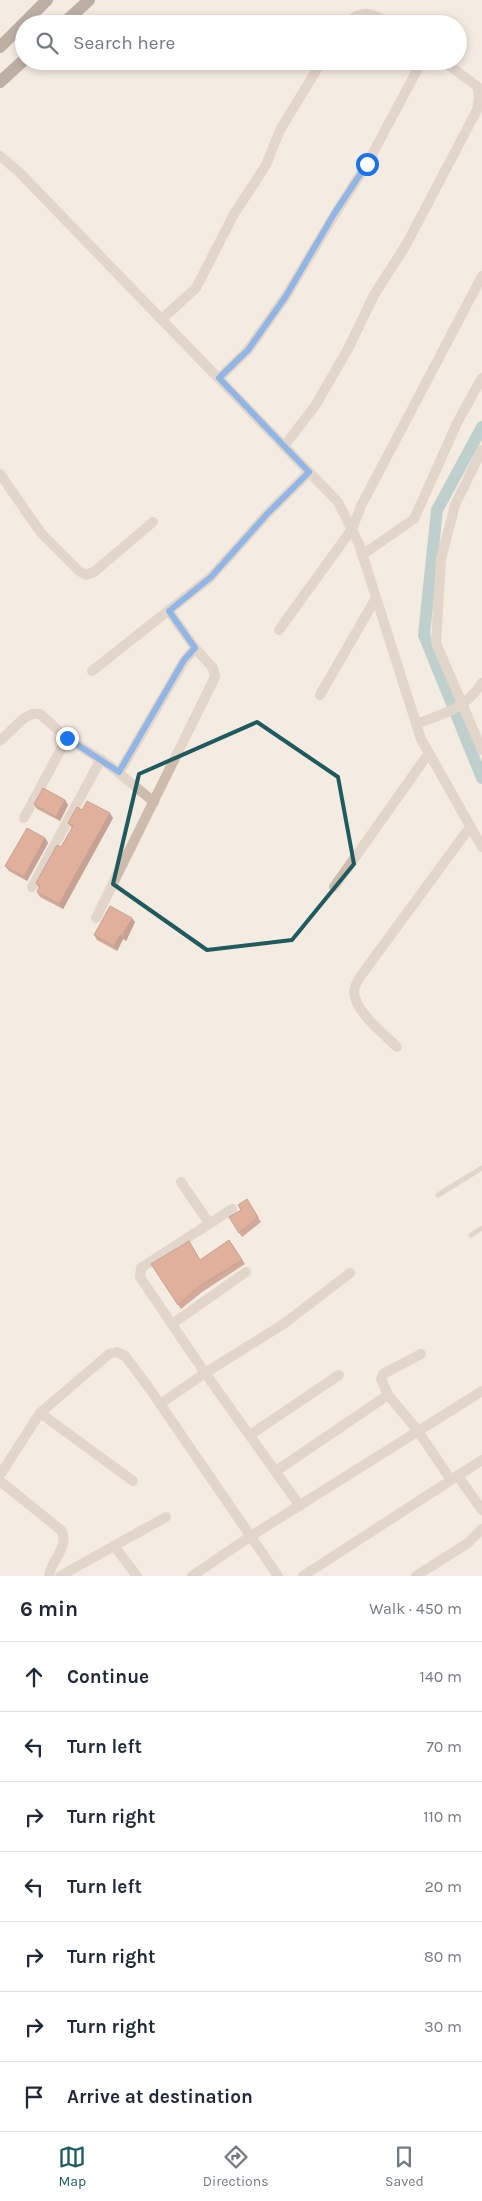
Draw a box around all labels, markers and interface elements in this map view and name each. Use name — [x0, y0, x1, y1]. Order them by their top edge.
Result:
search box — [15, 15, 467, 70]
icon: search — [33, 29, 61, 57]
text: Search here — [73, 32, 175, 54]
route start — [356, 153, 379, 176]
route end — [56, 727, 79, 750]
text: 6 min — [20, 1597, 78, 1621]
text: Walk · 450 m — [369, 1599, 462, 1618]
icon: ahead — [20, 1663, 48, 1691]
text: Continue — [67, 1666, 149, 1688]
text: 140 m — [420, 1667, 462, 1686]
icon: left — [20, 1733, 48, 1761]
text: Turn left — [67, 1736, 142, 1758]
text: 70 m — [426, 1737, 462, 1756]
icon: right — [20, 1803, 48, 1831]
text: Turn right — [67, 1806, 156, 1828]
text: 110 m — [423, 1807, 462, 1826]
icon: left — [20, 1873, 48, 1901]
text: Turn left — [67, 1876, 142, 1898]
text: 20 m — [424, 1877, 462, 1896]
icon: right — [20, 1943, 48, 1971]
text: Turn right — [67, 1946, 156, 1968]
text: 80 m — [424, 1947, 462, 1966]
icon: right — [20, 2013, 48, 2041]
text: Turn right — [67, 2016, 156, 2038]
text: 30 m — [424, 2017, 462, 2036]
icon: arrive — [20, 2083, 48, 2111]
text: Arrive at destination — [67, 2086, 253, 2108]
tab: Map — [58, 2143, 86, 2190]
tab: Directions — [203, 2143, 269, 2190]
tab: Saved — [385, 2143, 424, 2190]

